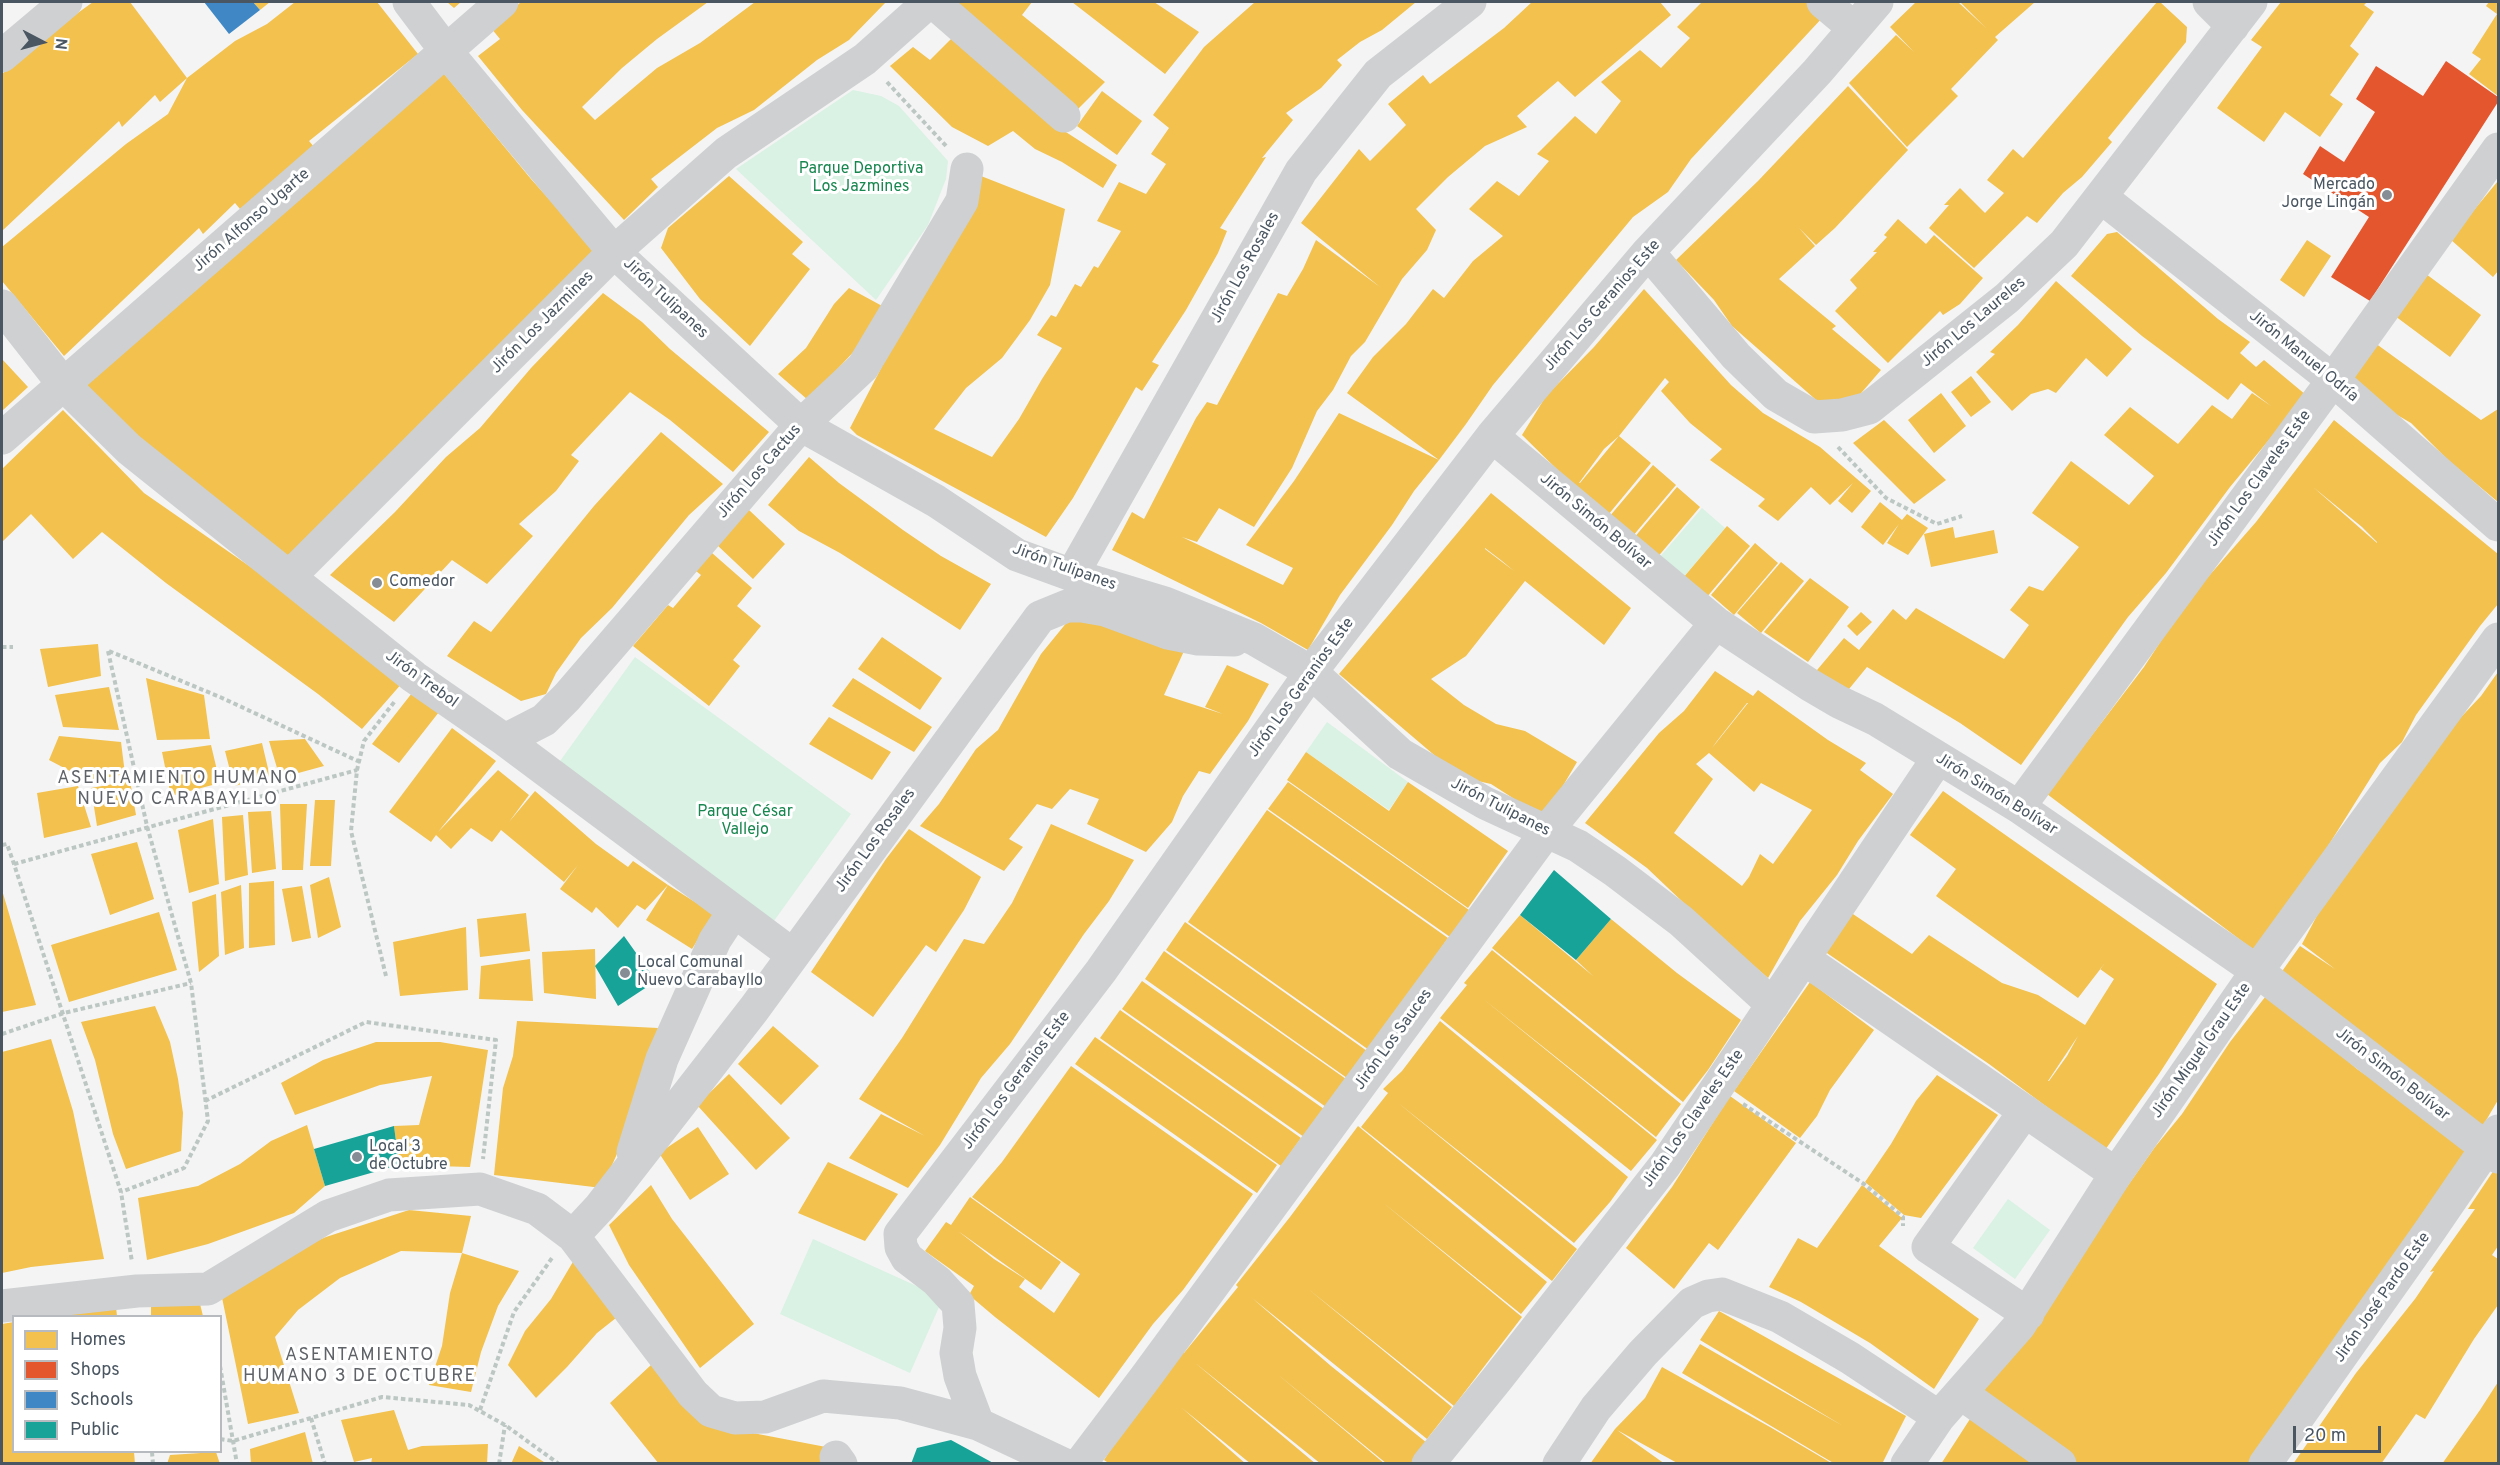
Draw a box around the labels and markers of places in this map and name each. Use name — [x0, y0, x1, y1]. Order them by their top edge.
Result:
place label: Mercado Jorge Lingán — [2282, 176, 2375, 214]
marker: Mercado Jorge Lingán — [2380, 188, 2394, 202]
place label: Comedor — [389, 573, 455, 593]
marker: Comedor — [370, 576, 384, 590]
place label: Local Comunal Nuevo Carabayllo — [637, 954, 763, 992]
marker: Local Comunal Nuevo Carabayllo — [618, 966, 632, 980]
place label: Local 3 de Octubre — [369, 1138, 448, 1176]
marker: Local 3 de Octubre — [350, 1150, 364, 1164]

